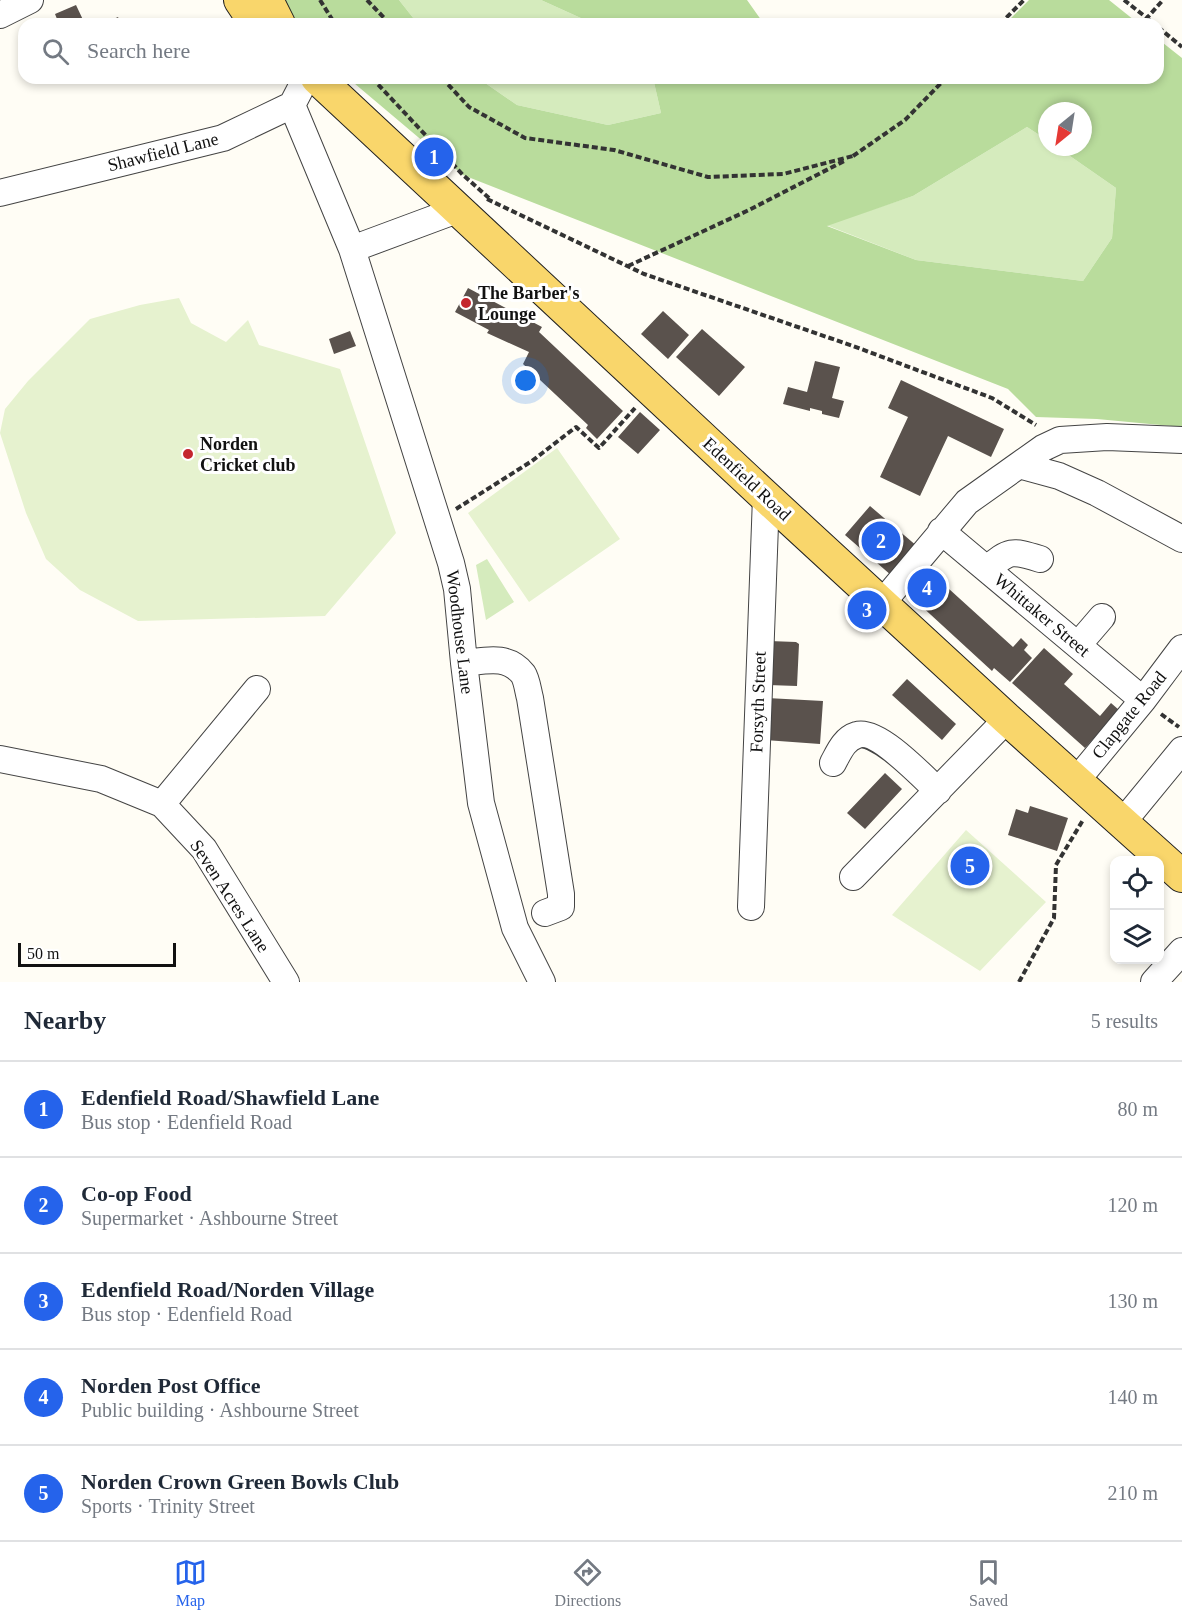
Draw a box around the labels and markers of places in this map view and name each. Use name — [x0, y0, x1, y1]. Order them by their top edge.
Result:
pin: 1 — [414, 134, 454, 180]
place label: The Barber's Lounge — [478, 283, 580, 324]
marker: The Barber's Lounge — [459, 296, 473, 310]
place label: Norden Cricket club — [200, 434, 295, 475]
marker: Norden Cricket club — [181, 447, 195, 461]
pin: 2 — [862, 518, 900, 564]
pin: 4 — [908, 566, 946, 610]
pin: 3 — [848, 588, 886, 632]
pin: 5 — [950, 844, 990, 888]

